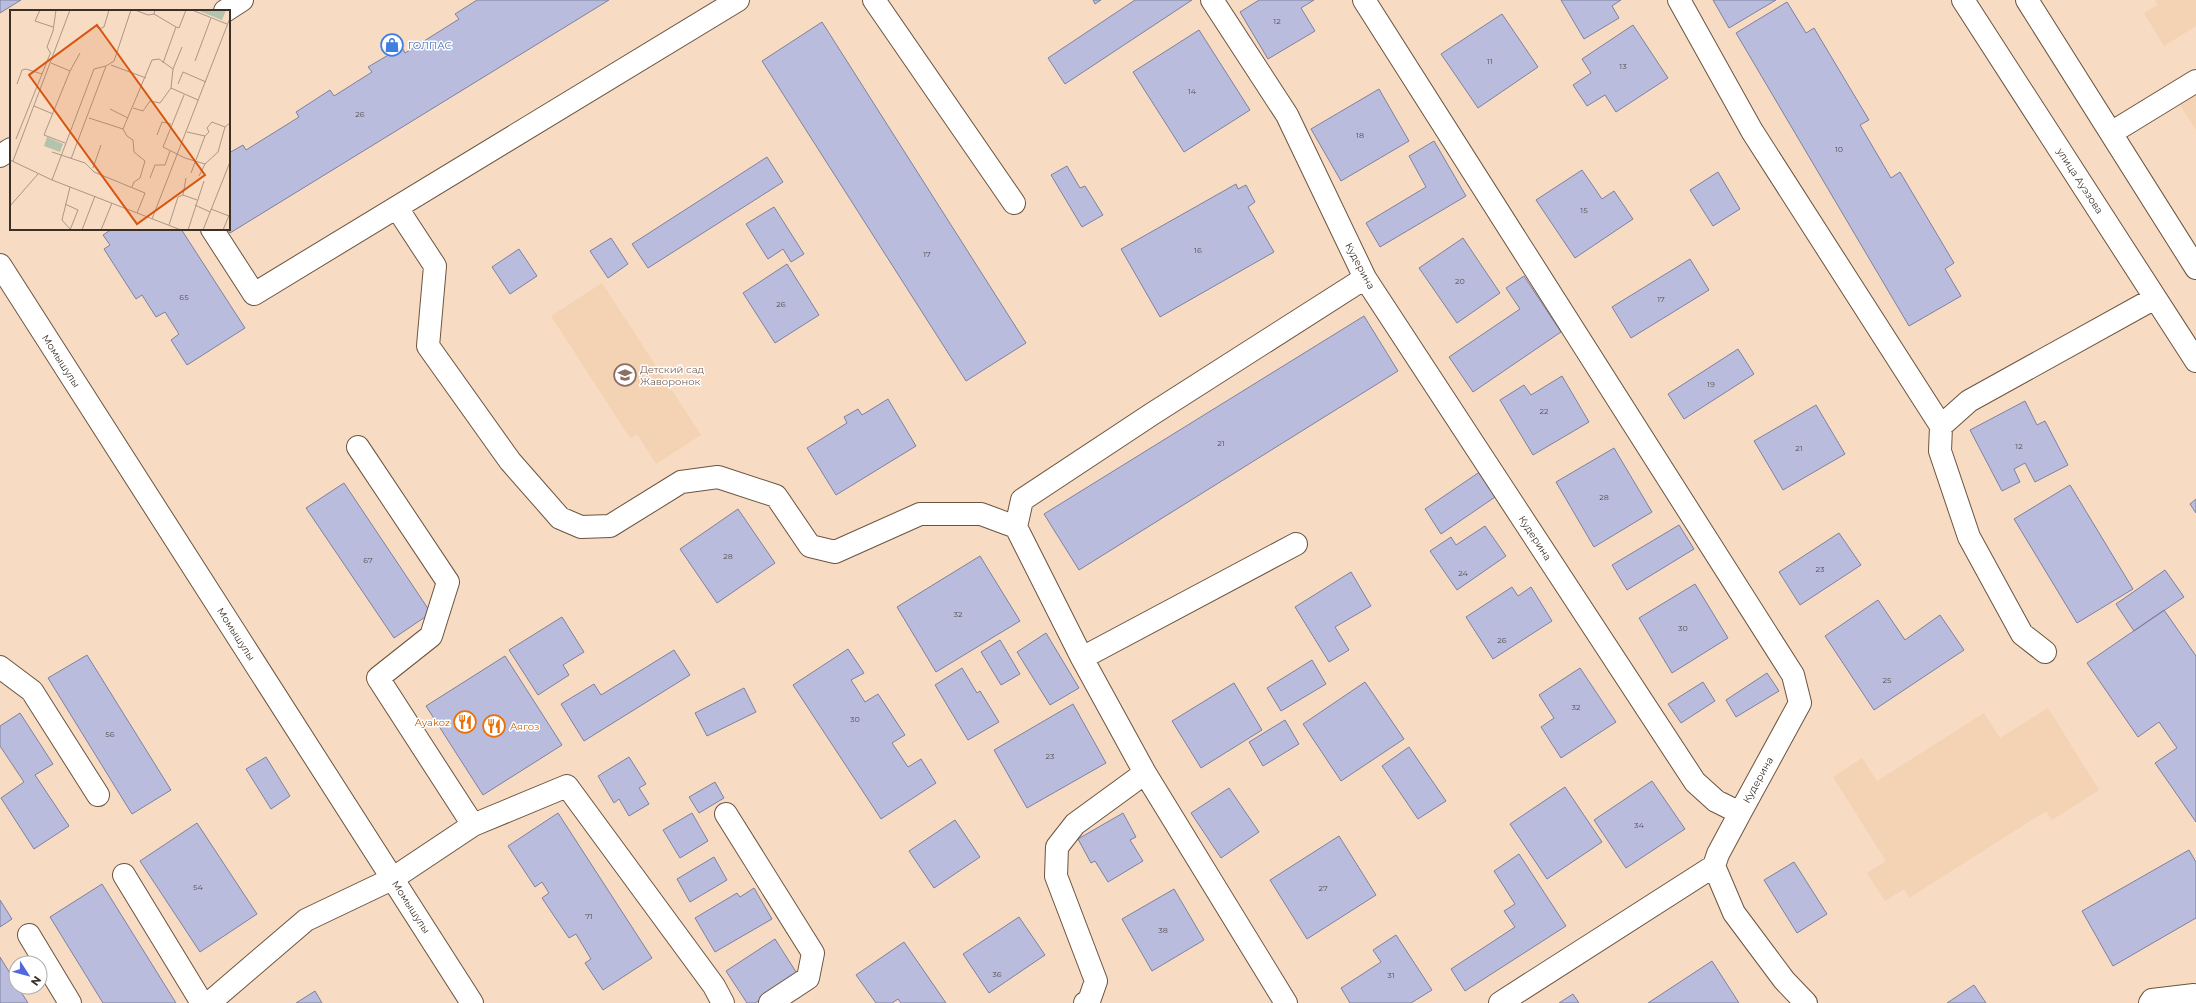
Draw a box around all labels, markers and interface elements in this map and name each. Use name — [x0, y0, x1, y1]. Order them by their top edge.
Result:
inset map — [10, 10, 230, 230]
house number: 12 — [1273, 16, 1281, 26]
shop icon: ГОЛПАС — [379, 32, 405, 58]
place label: ГОЛПАС — [408, 39, 452, 52]
house number: 11 — [1487, 56, 1493, 66]
house number: 13 — [1619, 61, 1627, 71]
house number: 14 — [1188, 86, 1197, 96]
house number: 26 — [355, 109, 365, 119]
house number: 18 — [1356, 130, 1364, 140]
house number: 10 — [1835, 144, 1843, 154]
street label: улица Ауэзова — [2053, 145, 2106, 216]
house number: 15 — [1580, 205, 1588, 215]
street label: Кудерина — [1342, 240, 1378, 292]
house number: 16 — [1194, 245, 1202, 255]
house number: 17 — [923, 249, 931, 259]
house number: 20 — [1455, 276, 1465, 286]
house number: 65 — [179, 292, 189, 302]
house number: 17 — [1657, 294, 1665, 304]
house number: 26 — [776, 299, 786, 309]
street label: Момышулы — [39, 332, 83, 390]
school or university icon: Детский сад Жаворонок — [612, 362, 638, 388]
place label: Детский сад Жаворонок — [640, 363, 705, 388]
house number: 19 — [1707, 379, 1715, 389]
house number: 22 — [1539, 406, 1549, 416]
house number: 21 — [1217, 438, 1225, 448]
house number: 12 — [2015, 441, 2023, 451]
house number: 21 — [1795, 443, 1803, 453]
house number: 28 — [1599, 492, 1609, 502]
street label: Кудерина — [1516, 513, 1554, 563]
house number: 28 — [723, 551, 733, 561]
house number: 67 — [363, 555, 373, 565]
house number: 23 — [1815, 564, 1825, 574]
house number: 24 — [1458, 568, 1469, 578]
street label: Момышулы — [214, 605, 258, 663]
house number: 32 — [953, 609, 963, 619]
house number: 30 — [1678, 623, 1688, 633]
house number: 26 — [1497, 635, 1507, 645]
house number: 25 — [1882, 675, 1892, 685]
house number: 32 — [1571, 702, 1581, 712]
restaurant icon: Ayakoz — [452, 709, 478, 735]
restaurant icon: Аягоз — [481, 713, 507, 739]
house number: 30 — [850, 714, 860, 724]
place label: Ayakoz — [415, 716, 450, 729]
place label: Аягоз — [510, 720, 539, 733]
house number: 56 — [105, 729, 115, 739]
house number: 23 — [1045, 751, 1055, 761]
street label: Кудерина — [1740, 754, 1776, 806]
house number: 34 — [1634, 820, 1645, 830]
street label: Момышулы — [389, 878, 433, 936]
house number: 54 — [193, 882, 204, 892]
house number: 27 — [1318, 883, 1328, 893]
house number: 71 — [585, 911, 593, 921]
house number: 38 — [1158, 925, 1168, 935]
north arrow — [8, 955, 48, 995]
house number: 36 — [992, 969, 1002, 979]
house number: 31 — [1387, 970, 1395, 980]
text: N — [28, 973, 44, 989]

